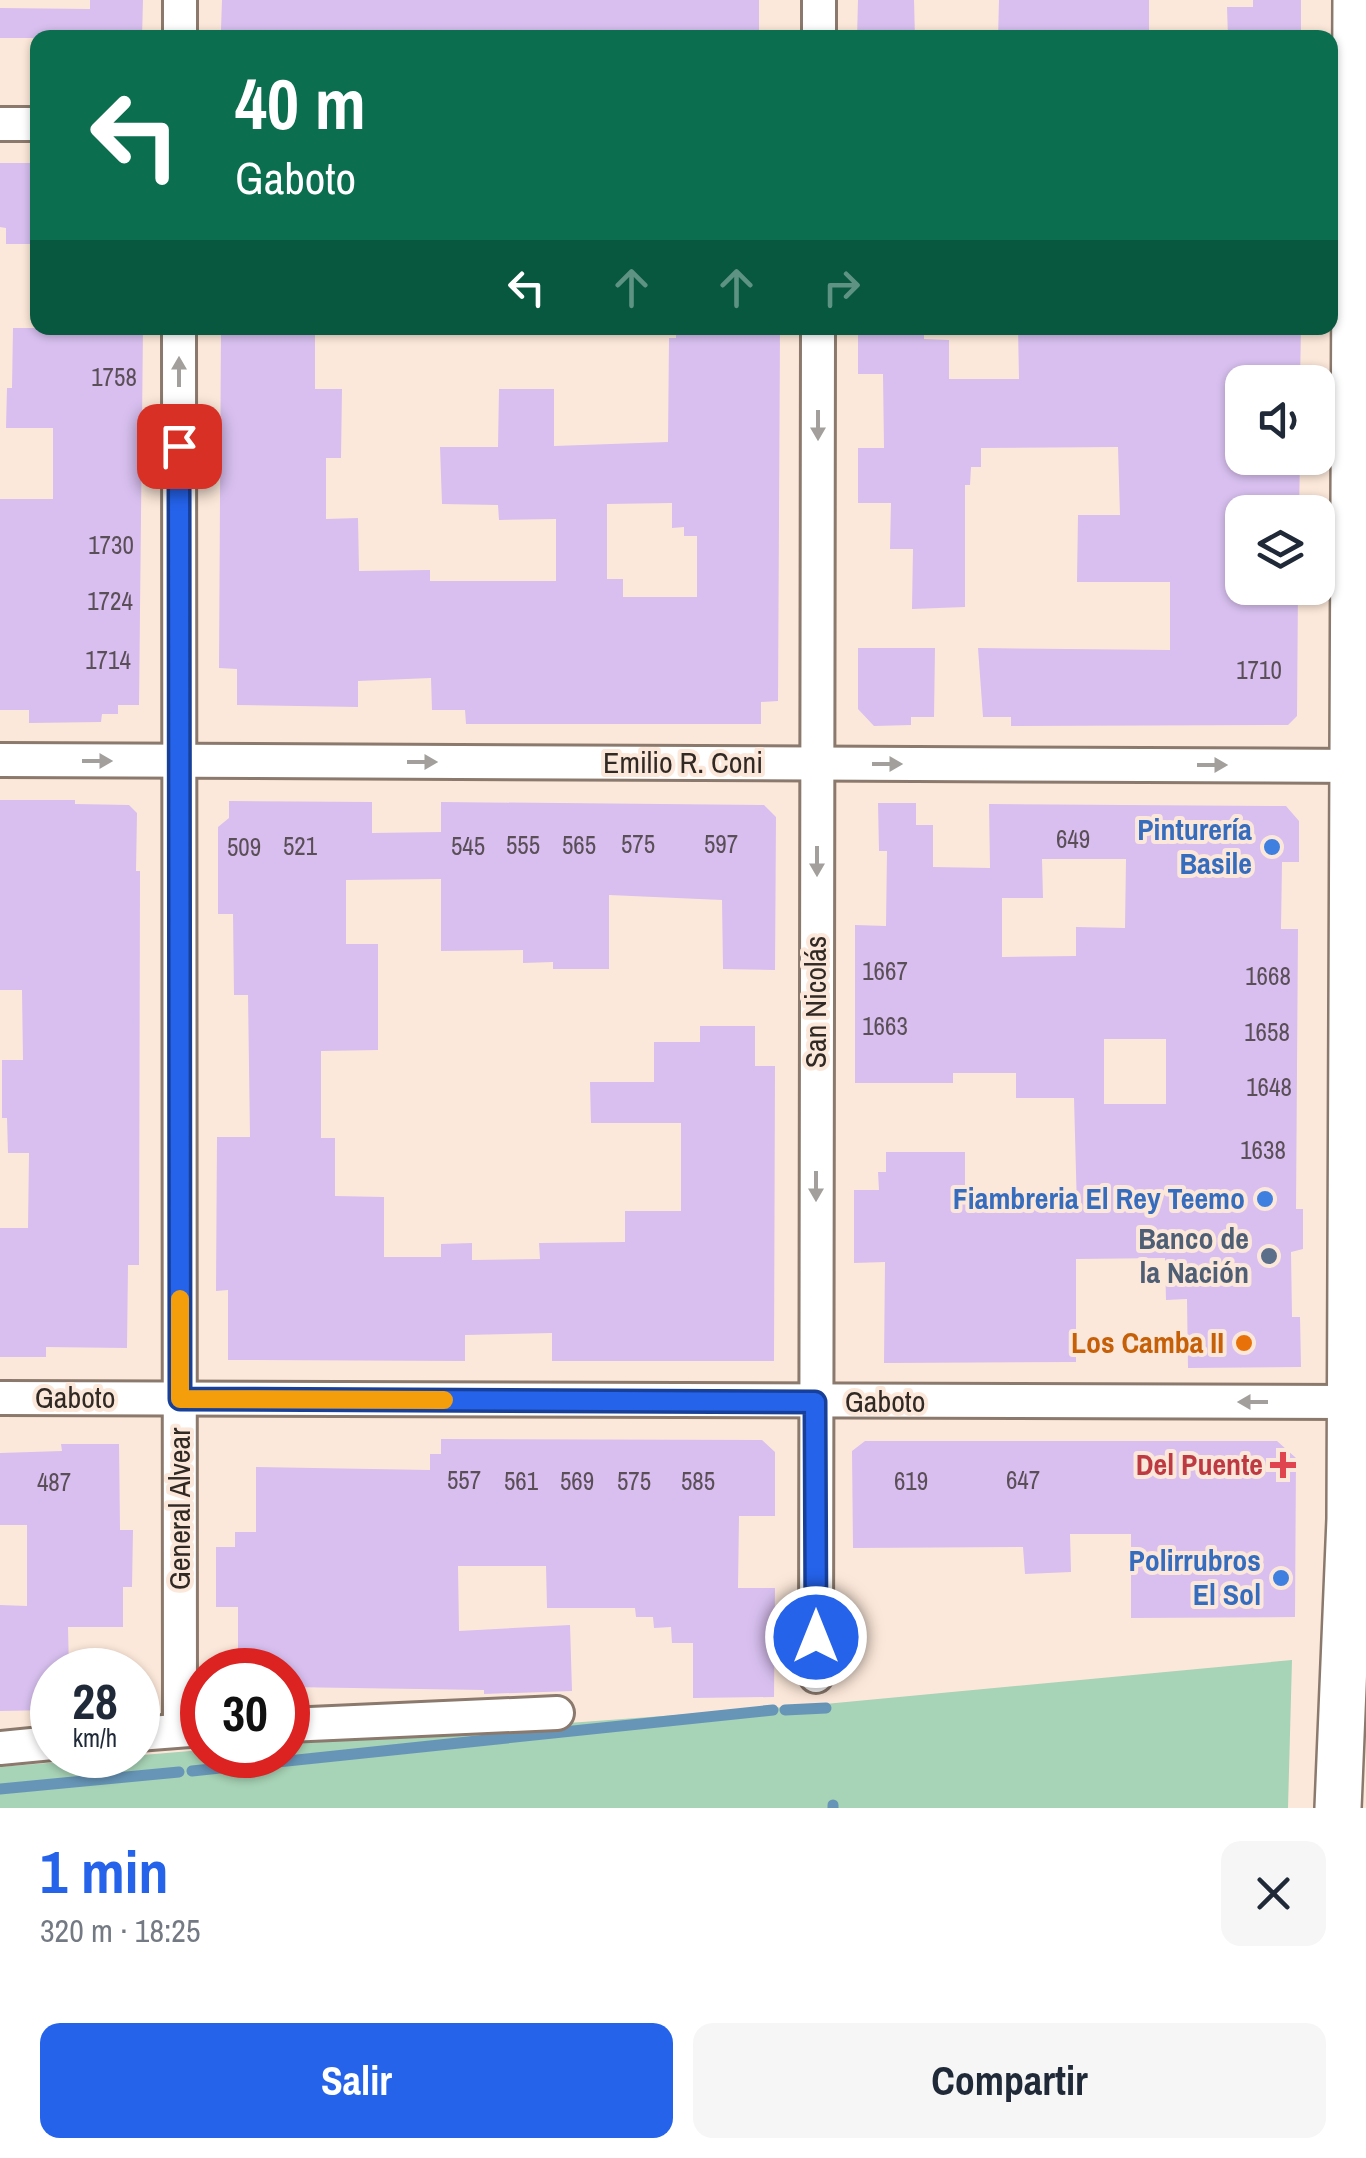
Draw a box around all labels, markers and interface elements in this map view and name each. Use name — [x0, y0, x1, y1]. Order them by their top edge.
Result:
text: 40 m — [235, 57, 366, 151]
icon: left — [70, 70, 200, 200]
text: Gaboto — [235, 147, 356, 208]
icon: left — [499, 260, 554, 315]
icon: ahead — [604, 260, 659, 315]
icon: ahead — [709, 260, 764, 315]
icon: right — [814, 260, 869, 315]
one-way arrow — [171, 356, 187, 388]
house number: 1758 — [91, 360, 137, 394]
map controls — [1225, 365, 1335, 605]
button: sound — [1225, 365, 1335, 475]
pin — [137, 404, 222, 489]
one-way arrow — [810, 409, 826, 441]
icon: arrive — [152, 419, 207, 474]
button: layers — [1225, 495, 1335, 605]
house number: 1730 — [88, 528, 134, 562]
house number: 1724 — [87, 584, 133, 618]
house number: 1714 — [85, 643, 131, 677]
house number: 1710 — [1236, 653, 1282, 687]
street label: Emilio R. Coni — [603, 742, 763, 782]
one-way arrow — [82, 753, 114, 769]
one-way arrow — [407, 754, 439, 770]
one-way arrow — [872, 756, 904, 772]
one-way arrow — [1197, 757, 1229, 773]
place label: Pinturería Basile — [1137, 809, 1252, 883]
house number: 649 — [1056, 822, 1090, 856]
house number: 575 — [621, 827, 655, 861]
house number: 597 — [704, 827, 738, 861]
house number: 555 — [506, 828, 540, 862]
house number: 565 — [562, 828, 596, 862]
house number: 521 — [283, 829, 318, 863]
house number: 545 — [451, 829, 485, 863]
house number: 509 — [227, 830, 261, 864]
marker: Pinturería Basile — [1261, 836, 1283, 858]
one-way arrow — [809, 845, 825, 877]
street label: San Nicolás — [795, 936, 835, 1068]
house number: 1667 — [862, 954, 908, 988]
house number: 1668 — [1245, 959, 1291, 993]
house number: 1663 — [862, 1009, 908, 1043]
house number: 1658 — [1244, 1015, 1290, 1049]
house number: 1648 — [1246, 1070, 1292, 1104]
house number: 1638 — [1240, 1133, 1286, 1167]
one-way arrow — [808, 1170, 824, 1202]
place label: Fiambreria El Rey Teemo — [953, 1178, 1245, 1218]
marker: Fiambreria El Rey Teemo — [1254, 1188, 1276, 1210]
place label: Banco de la Nación — [1138, 1218, 1249, 1292]
marker: Banco de la Nación — [1258, 1245, 1280, 1267]
place label: Los Camba II — [1071, 1322, 1224, 1362]
marker: Los Camba II — [1233, 1332, 1255, 1354]
street label: Gaboto — [35, 1377, 115, 1417]
street label: Gaboto — [845, 1381, 925, 1421]
one-way arrow — [1237, 1394, 1269, 1410]
street label: General Alvear — [159, 1427, 199, 1590]
place label: Del Puente — [1136, 1444, 1263, 1484]
marker: Del Puente — [1272, 1454, 1294, 1476]
house number: 557 — [447, 1463, 481, 1497]
house number: 647 — [1006, 1463, 1040, 1497]
house number: 561 — [504, 1464, 539, 1498]
house number: 569 — [560, 1464, 594, 1498]
house number: 575 — [617, 1464, 651, 1498]
house number: 585 — [681, 1464, 715, 1498]
house number: 619 — [894, 1464, 928, 1498]
house number: 487 — [37, 1465, 71, 1499]
place label: Polirrubros El Sol — [1128, 1540, 1261, 1614]
marker: Polirrubros El Sol — [1270, 1567, 1292, 1589]
position arrow — [764, 1585, 868, 1689]
speed limit sign: 30 — [180, 1648, 310, 1778]
text: 28 — [72, 1667, 118, 1735]
text: km/h — [73, 1721, 117, 1755]
text: 1 min — [40, 1831, 169, 1912]
button: close — [1221, 1841, 1326, 1946]
text: 320 m · 18:25 — [40, 1909, 200, 1952]
button: Salir — [40, 2023, 673, 2138]
button: Compartir — [693, 2023, 1326, 2138]

